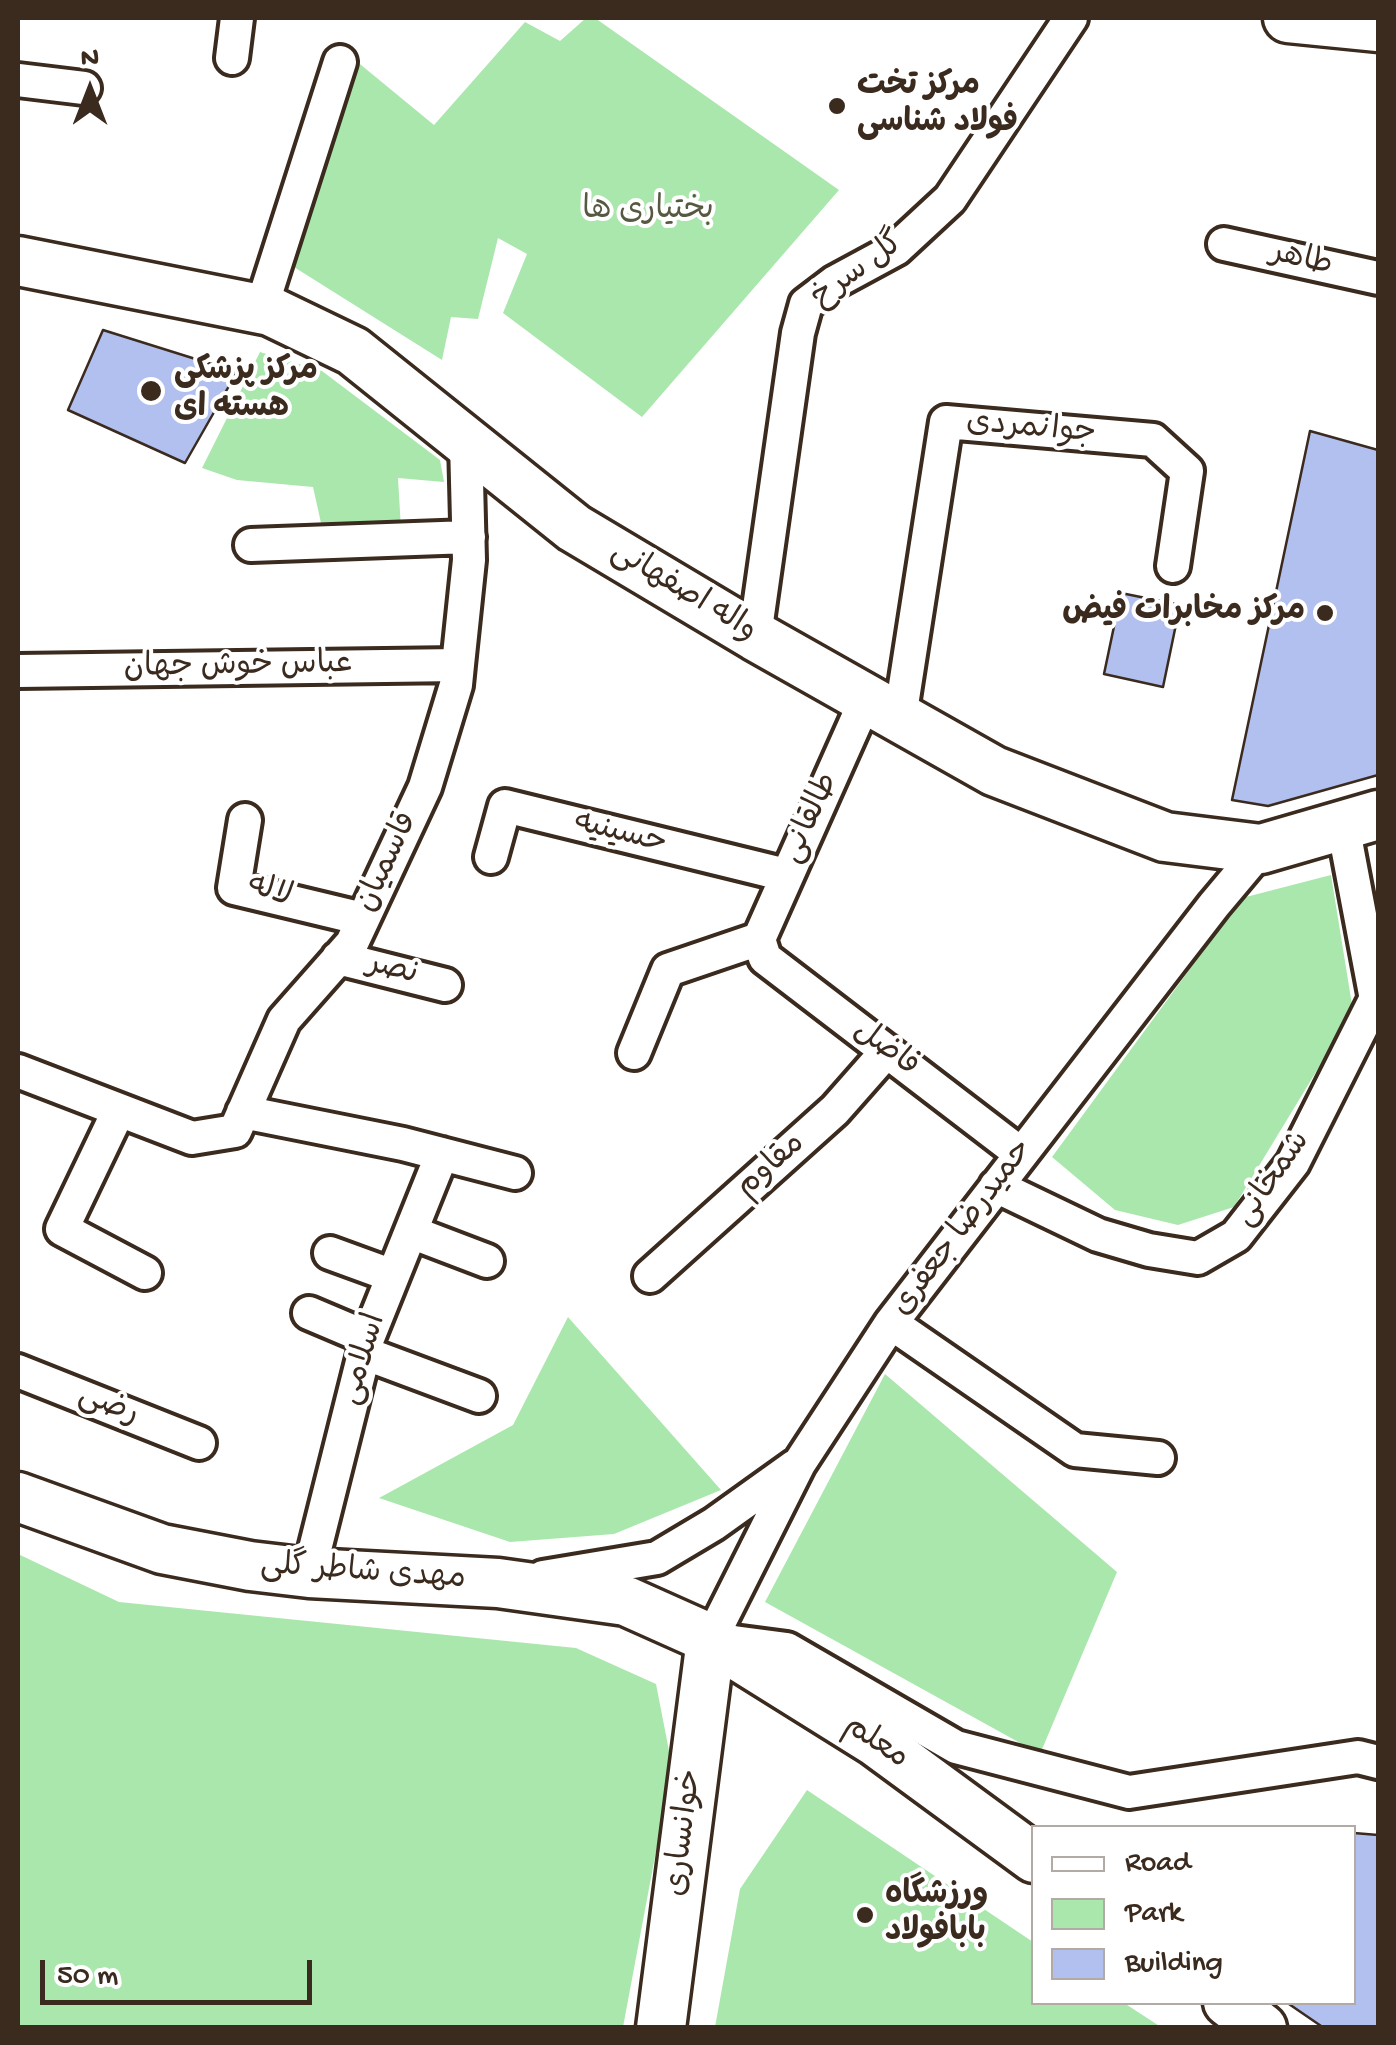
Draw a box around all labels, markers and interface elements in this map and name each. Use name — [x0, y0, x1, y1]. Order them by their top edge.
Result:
north arrow — [40, 40, 140, 140]
text: N — [81, 43, 99, 76]
place label: مرکز تخت فولاد شناسی — [857, 69, 1018, 144]
marker: مرکز تخت فولاد شناسی — [826, 95, 848, 117]
park label: بختیاری ها — [582, 193, 714, 231]
street label: گل سرخ — [805, 226, 913, 318]
street label: طاهر — [1266, 235, 1336, 287]
place label: مرکز پزشکی هسته ای — [174, 354, 318, 429]
marker: مرکز پزشکی هسته ای — [138, 378, 164, 404]
street label: جوانمردی — [965, 405, 1097, 455]
street label: واله اصفهانی — [603, 534, 763, 652]
place label: مرکز مخابرات فیض — [1062, 594, 1305, 632]
marker: مرکز مخابرات فیض — [1314, 602, 1336, 624]
street label: عباس خوش جهان — [123, 647, 353, 689]
street label: طالقانی — [775, 768, 849, 870]
street label: حسینیه — [570, 805, 670, 865]
street label: قاسمیان — [349, 807, 429, 919]
street label: لاله — [242, 868, 296, 918]
street label: نصر — [363, 946, 421, 996]
street label: فاضل — [845, 1013, 925, 1087]
street label: شمخانی — [1227, 1125, 1321, 1235]
street label: مقاوم — [730, 1126, 814, 1208]
street label: حمیدرضا جعفری — [885, 1133, 1043, 1325]
street label: اسلامی — [333, 1310, 397, 1410]
street label: رضی — [72, 1378, 144, 1436]
street label: مهدی شاطر گلی — [259, 1548, 467, 1600]
street label: معلم — [835, 1708, 915, 1780]
street label: خوانساری — [659, 1767, 713, 1899]
legend — [1031, 1825, 1356, 2005]
text: Road — [1125, 1847, 1191, 1882]
place label: ورزشگاه بابافولاد — [885, 1878, 988, 1953]
text: Park — [1125, 1897, 1182, 1932]
marker: ورزشگاه بابافولاد — [854, 1904, 876, 1926]
scale bar — [45, 1940, 318, 2002]
text: Building — [1125, 1947, 1223, 1982]
text: 50 m — [57, 1960, 118, 1995]

